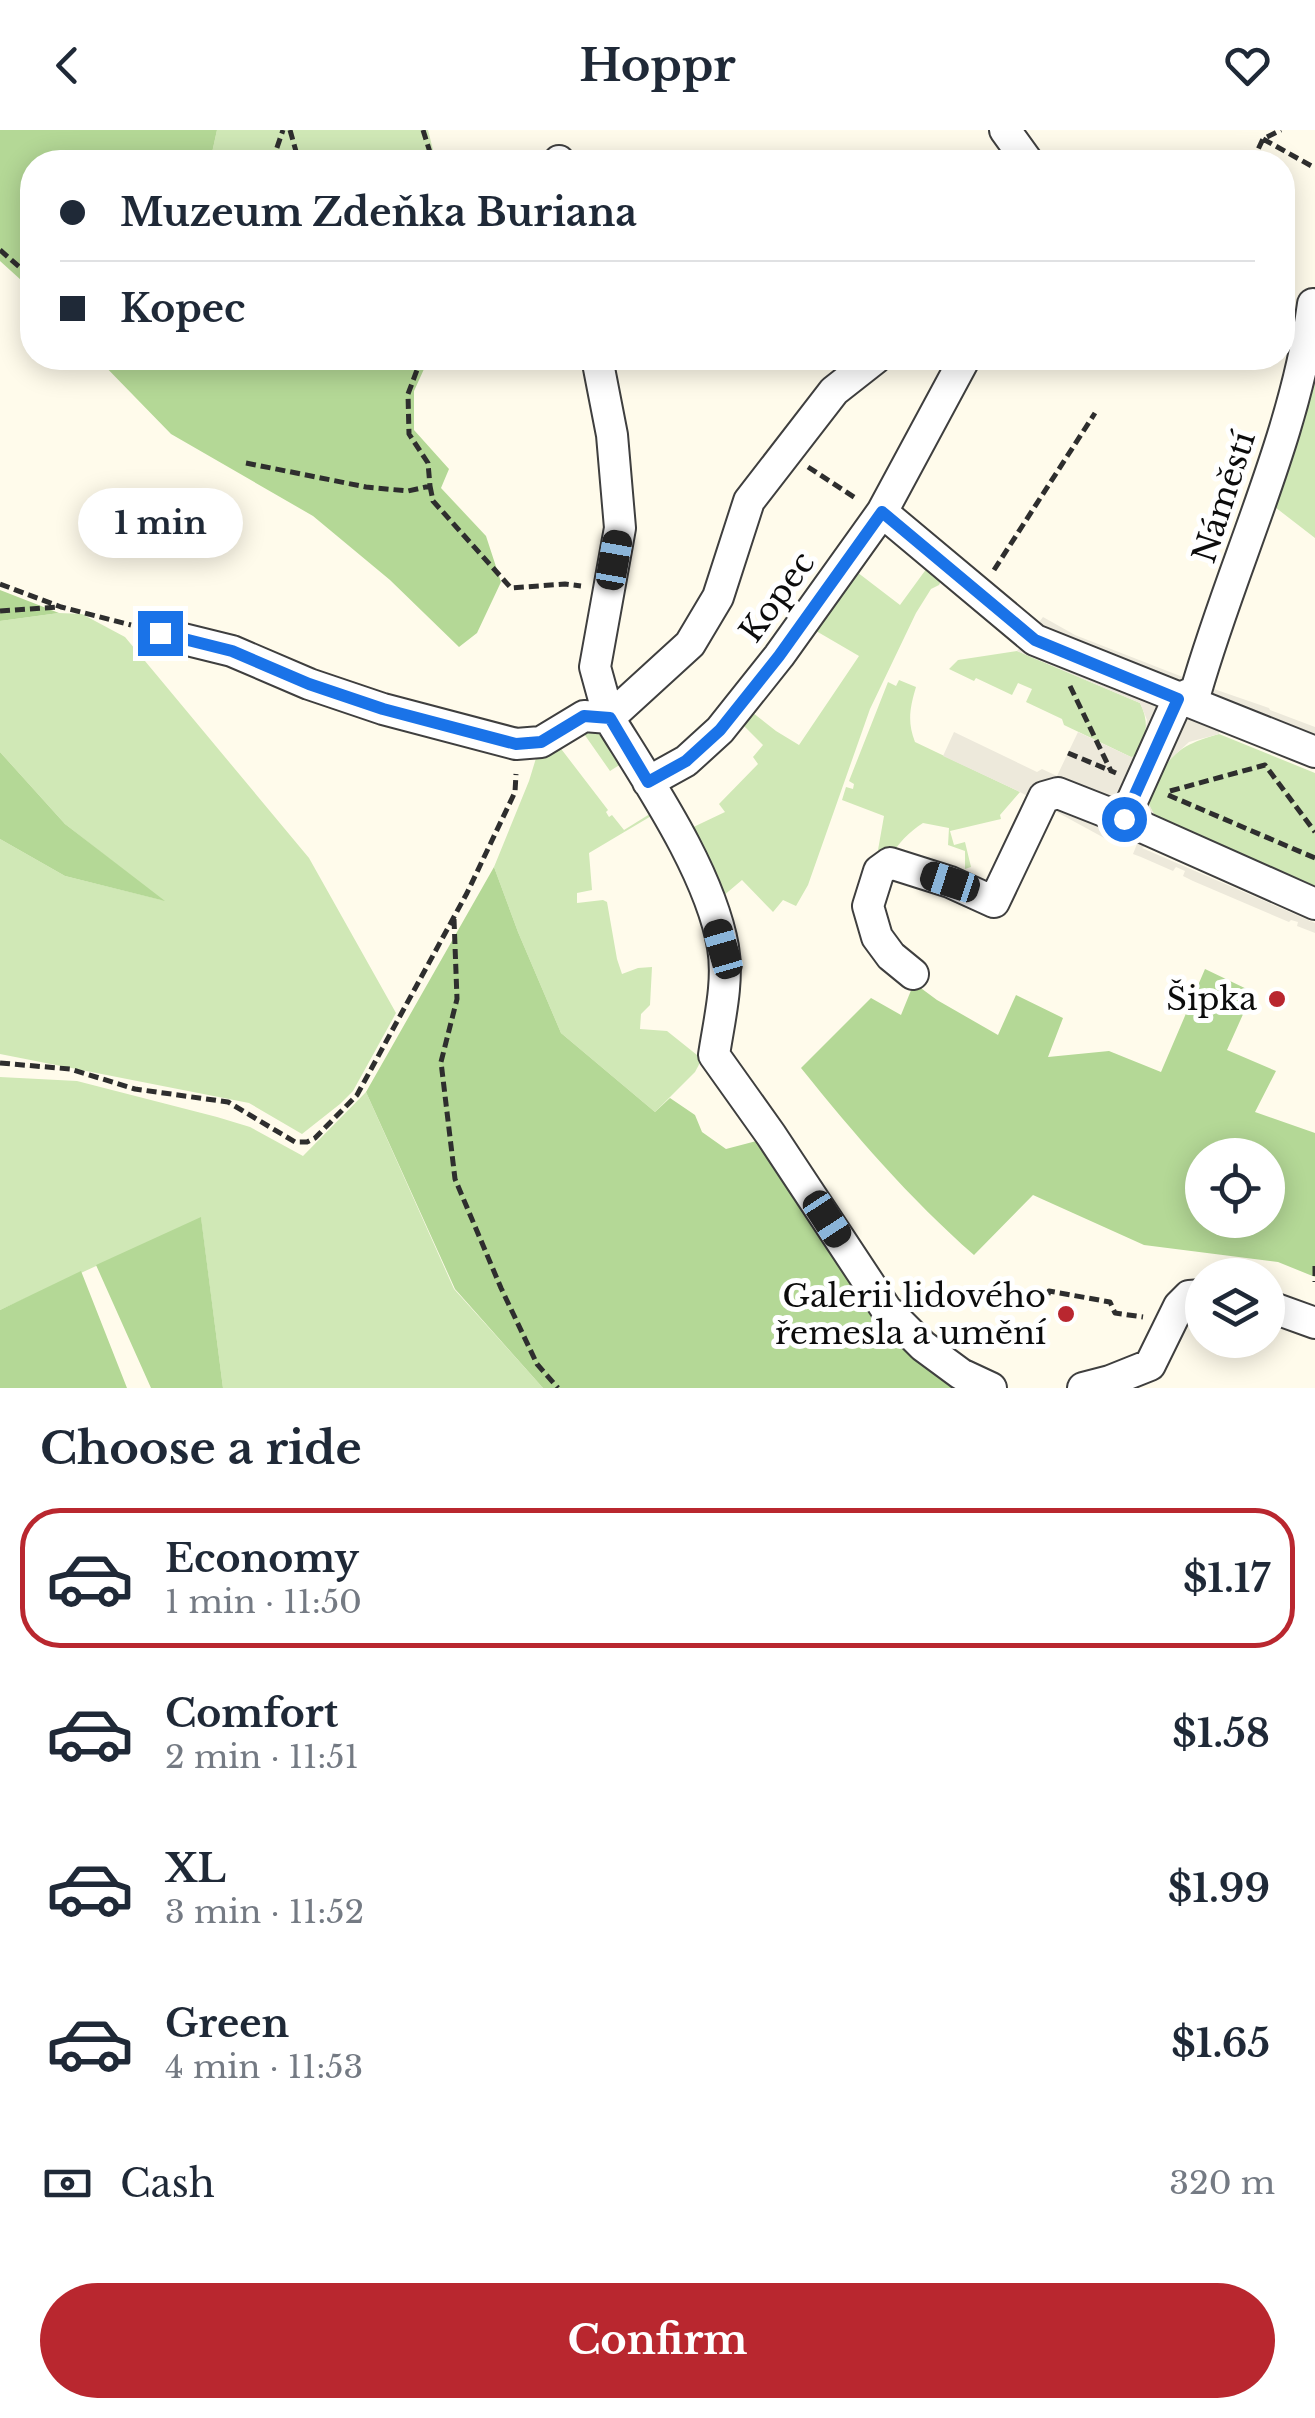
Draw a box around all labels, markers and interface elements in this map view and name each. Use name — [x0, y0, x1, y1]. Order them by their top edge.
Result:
text: Hoppr — [579, 37, 736, 93]
icon: back — [40, 38, 95, 93]
icon: heart — [1220, 38, 1275, 93]
text: Muzeum Zdeňka Buriana — [120, 189, 637, 236]
text: Kopec — [120, 285, 245, 332]
street label: Náměstí — [1184, 426, 1264, 568]
callout: 1 min — [78, 488, 242, 558]
text: 1 min — [114, 503, 207, 543]
car — [594, 528, 634, 592]
street label: Kopec — [731, 544, 823, 650]
route end — [138, 611, 183, 656]
route start — [1102, 797, 1147, 842]
car — [917, 858, 983, 906]
car — [700, 916, 746, 982]
place label: Šipka — [1166, 979, 1257, 1019]
marker: Šipka — [1266, 988, 1288, 1010]
map controls — [1185, 1138, 1285, 1358]
button: locate — [1185, 1138, 1285, 1238]
car — [798, 1186, 856, 1252]
button: layers — [1185, 1258, 1285, 1358]
place label: Galerii lidového řemesla a umění — [775, 1276, 1046, 1353]
marker: Galerii lidového řemesla a umění — [1055, 1303, 1077, 1325]
text: Choose a ride — [40, 1420, 362, 1476]
icon: car — [45, 1533, 135, 1623]
text: Economy — [165, 1535, 359, 1582]
text: $1.17 — [1183, 1555, 1270, 1602]
text: 1 min · 11:50 — [165, 1582, 362, 1622]
icon: car — [45, 1688, 135, 1778]
text: Comfort — [165, 1690, 338, 1737]
text: $1.58 — [1172, 1710, 1270, 1757]
text: 2 min · 11:51 — [165, 1737, 359, 1777]
icon: car — [45, 1843, 135, 1933]
text: XL — [165, 1845, 226, 1892]
text: $1.99 — [1168, 1865, 1270, 1912]
text: 3 min · 11:52 — [165, 1892, 364, 1932]
icon: car — [45, 1998, 135, 2088]
text: Green — [165, 2000, 289, 2047]
text: $1.65 — [1171, 2020, 1270, 2067]
text: 4 min · 11:53 — [165, 2047, 363, 2087]
icon: cash — [40, 2156, 95, 2211]
text: Cash — [120, 2160, 215, 2207]
text: 320 m — [1169, 2163, 1275, 2203]
button: Confirm — [40, 2283, 1275, 2398]

